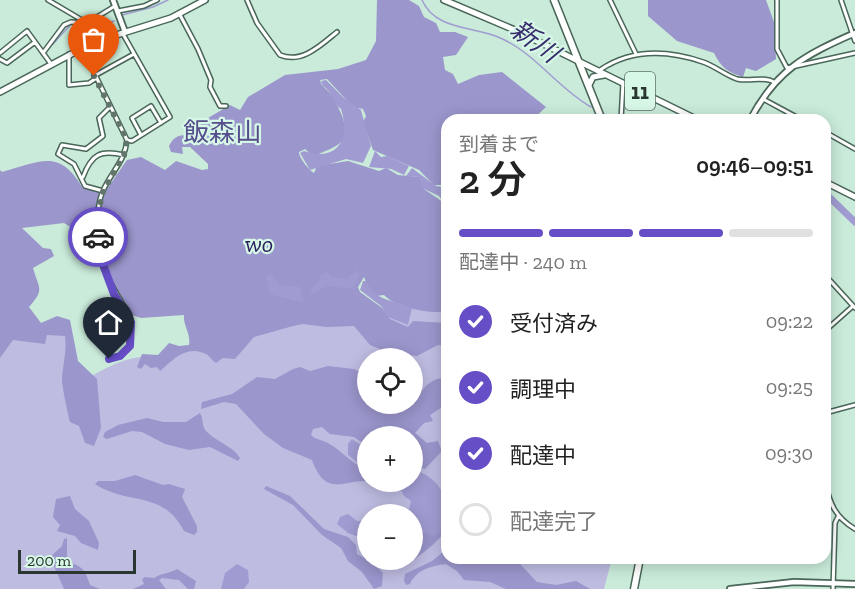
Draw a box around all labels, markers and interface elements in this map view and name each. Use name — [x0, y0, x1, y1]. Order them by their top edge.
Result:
water label: 新川 — [505, 13, 568, 71]
pin — [68, 14, 119, 76]
icon: bag — [77, 23, 110, 56]
road number: 11 — [625, 72, 655, 110]
district label: 飯森山 — [183, 116, 261, 148]
text: 到着まで — [459, 132, 539, 156]
text: 09:46–09:51 — [696, 152, 813, 179]
text: 2 分 — [459, 156, 527, 203]
courier — [68, 207, 128, 267]
icon: car — [82, 221, 115, 254]
park label: wo — [245, 229, 273, 258]
text: 配達中 · 240 m — [459, 250, 587, 274]
pin — [83, 297, 134, 359]
icon: check — [459, 305, 492, 338]
icon: home — [92, 306, 125, 339]
text: 09:22 — [766, 309, 813, 333]
text: 受付済み — [510, 310, 598, 337]
map controls — [357, 348, 423, 570]
button: locate — [357, 348, 423, 414]
icon: check — [459, 371, 492, 404]
text: 09:25 — [766, 375, 813, 399]
text: 調理中 — [510, 376, 576, 403]
button: + — [357, 426, 423, 492]
icon: check — [459, 437, 492, 470]
text: 09:30 — [765, 441, 813, 465]
text: 配達中 — [510, 442, 576, 469]
button: − — [357, 504, 423, 570]
text: 配達完了 — [510, 508, 598, 535]
scale bar — [18, 547, 136, 574]
text: 200 m — [27, 551, 71, 570]

